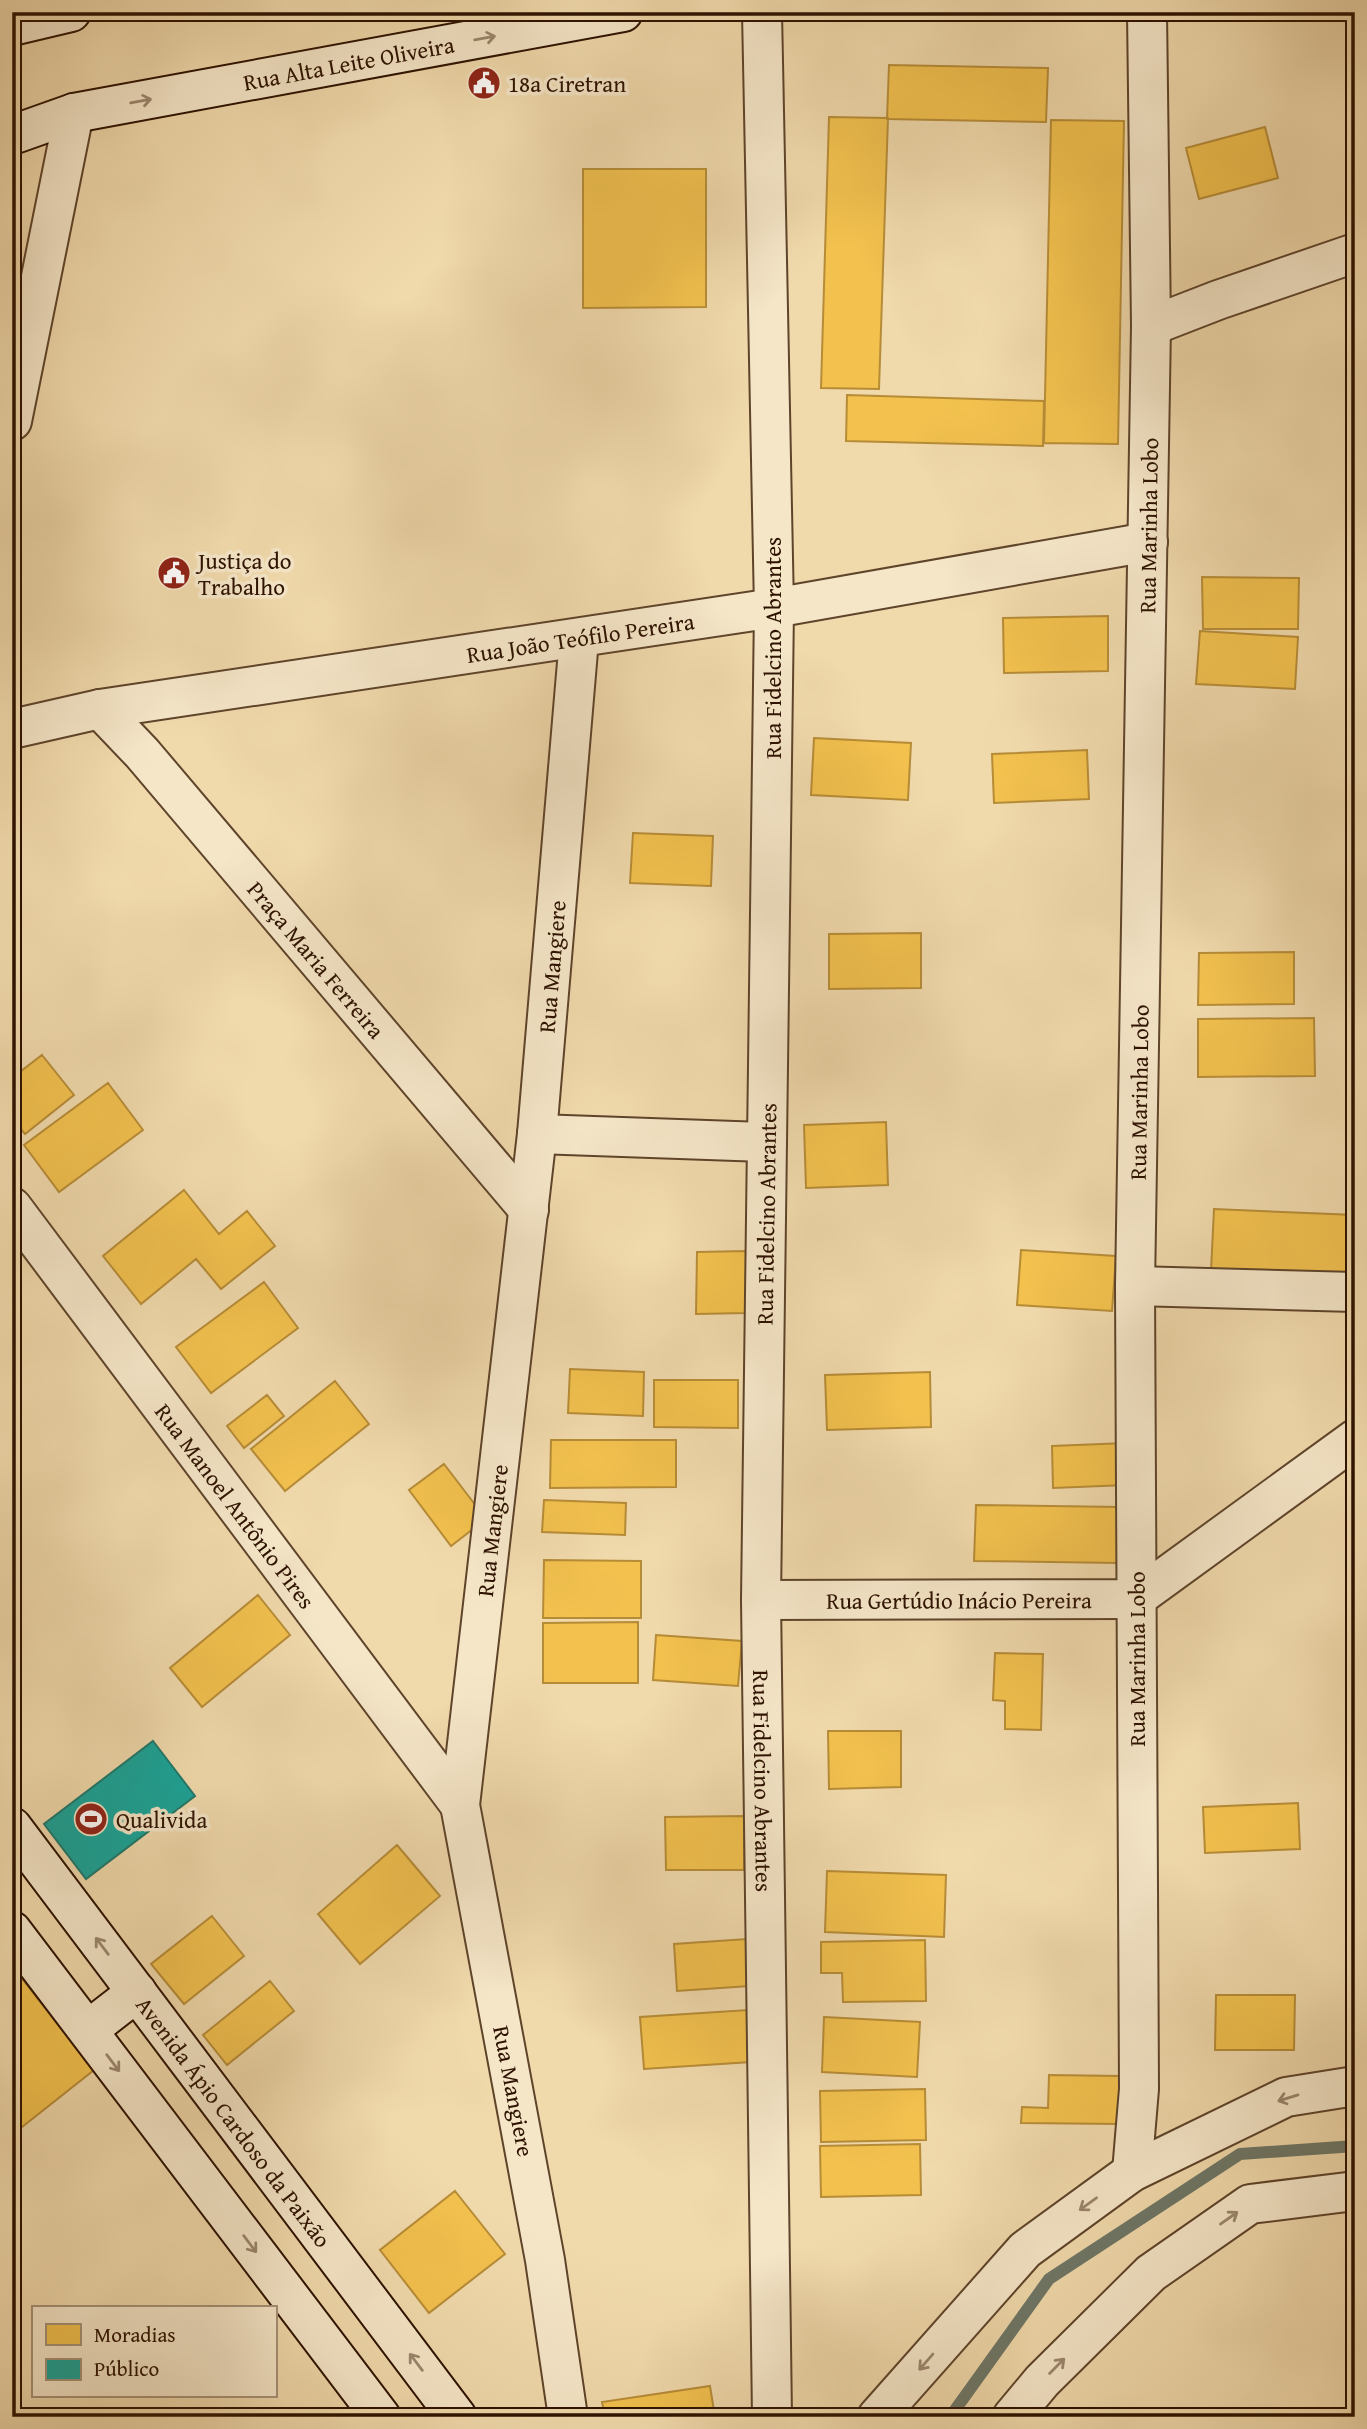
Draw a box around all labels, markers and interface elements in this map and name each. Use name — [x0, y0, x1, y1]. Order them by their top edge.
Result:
street label: Rua Alta Leite Oliveira — [240, 27, 457, 98]
one-way arrow — [473, 30, 496, 44]
public building icon: 18a Ciretran — [465, 64, 503, 102]
place label: 18a Ciretran — [508, 67, 626, 100]
one-way arrow — [129, 94, 152, 107]
street label: Rua Marinha Lobo — [1130, 437, 1166, 614]
street label: Rua Fidelcino Abrantes — [756, 537, 789, 759]
place label: Justiça do Trabalho — [195, 544, 292, 603]
public building icon: Justiça do Trabalho — [155, 554, 193, 592]
street label: Rua João Teófilo Pereira — [464, 604, 697, 670]
street label: Praça Maria Ferreira — [240, 873, 393, 1045]
street label: Rua Mangiere — [529, 899, 573, 1034]
street label: Rua Marinha Lobo — [1120, 1004, 1156, 1180]
street label: Rua Fidelcino Abrantes — [748, 1103, 784, 1325]
street label: Rua Manoel Antônio Pires — [148, 1396, 324, 1615]
street label: Rua Mangiere — [468, 1462, 515, 1598]
street label: Rua Marinha Lobo — [1120, 1571, 1153, 1747]
street label: Rua Gertúdio Inácio Pereira — [826, 1583, 1092, 1616]
street label: Rua Fidelcino Abrantes — [745, 1669, 781, 1892]
sports icon: Qualivida — [72, 1800, 110, 1838]
place label: Qualivida — [116, 1803, 207, 1836]
one-way arrow — [95, 1937, 109, 1956]
street label: Avenida Ápio Cardoso da Paixão — [129, 1989, 340, 2254]
street label: Rua Mangiere — [485, 2023, 543, 2159]
one-way arrow — [105, 2053, 120, 2072]
one-way arrow — [1277, 2093, 1299, 2106]
one-way arrow — [1079, 2197, 1098, 2211]
one-way arrow — [1219, 2211, 1238, 2225]
one-way arrow — [243, 2235, 258, 2253]
legend — [32, 2306, 276, 2398]
text: Moradias — [94, 2319, 176, 2350]
text: Público — [94, 2353, 159, 2384]
one-way arrow — [917, 2353, 934, 2370]
one-way arrow — [409, 2354, 424, 2372]
one-way arrow — [1049, 2358, 1066, 2375]

